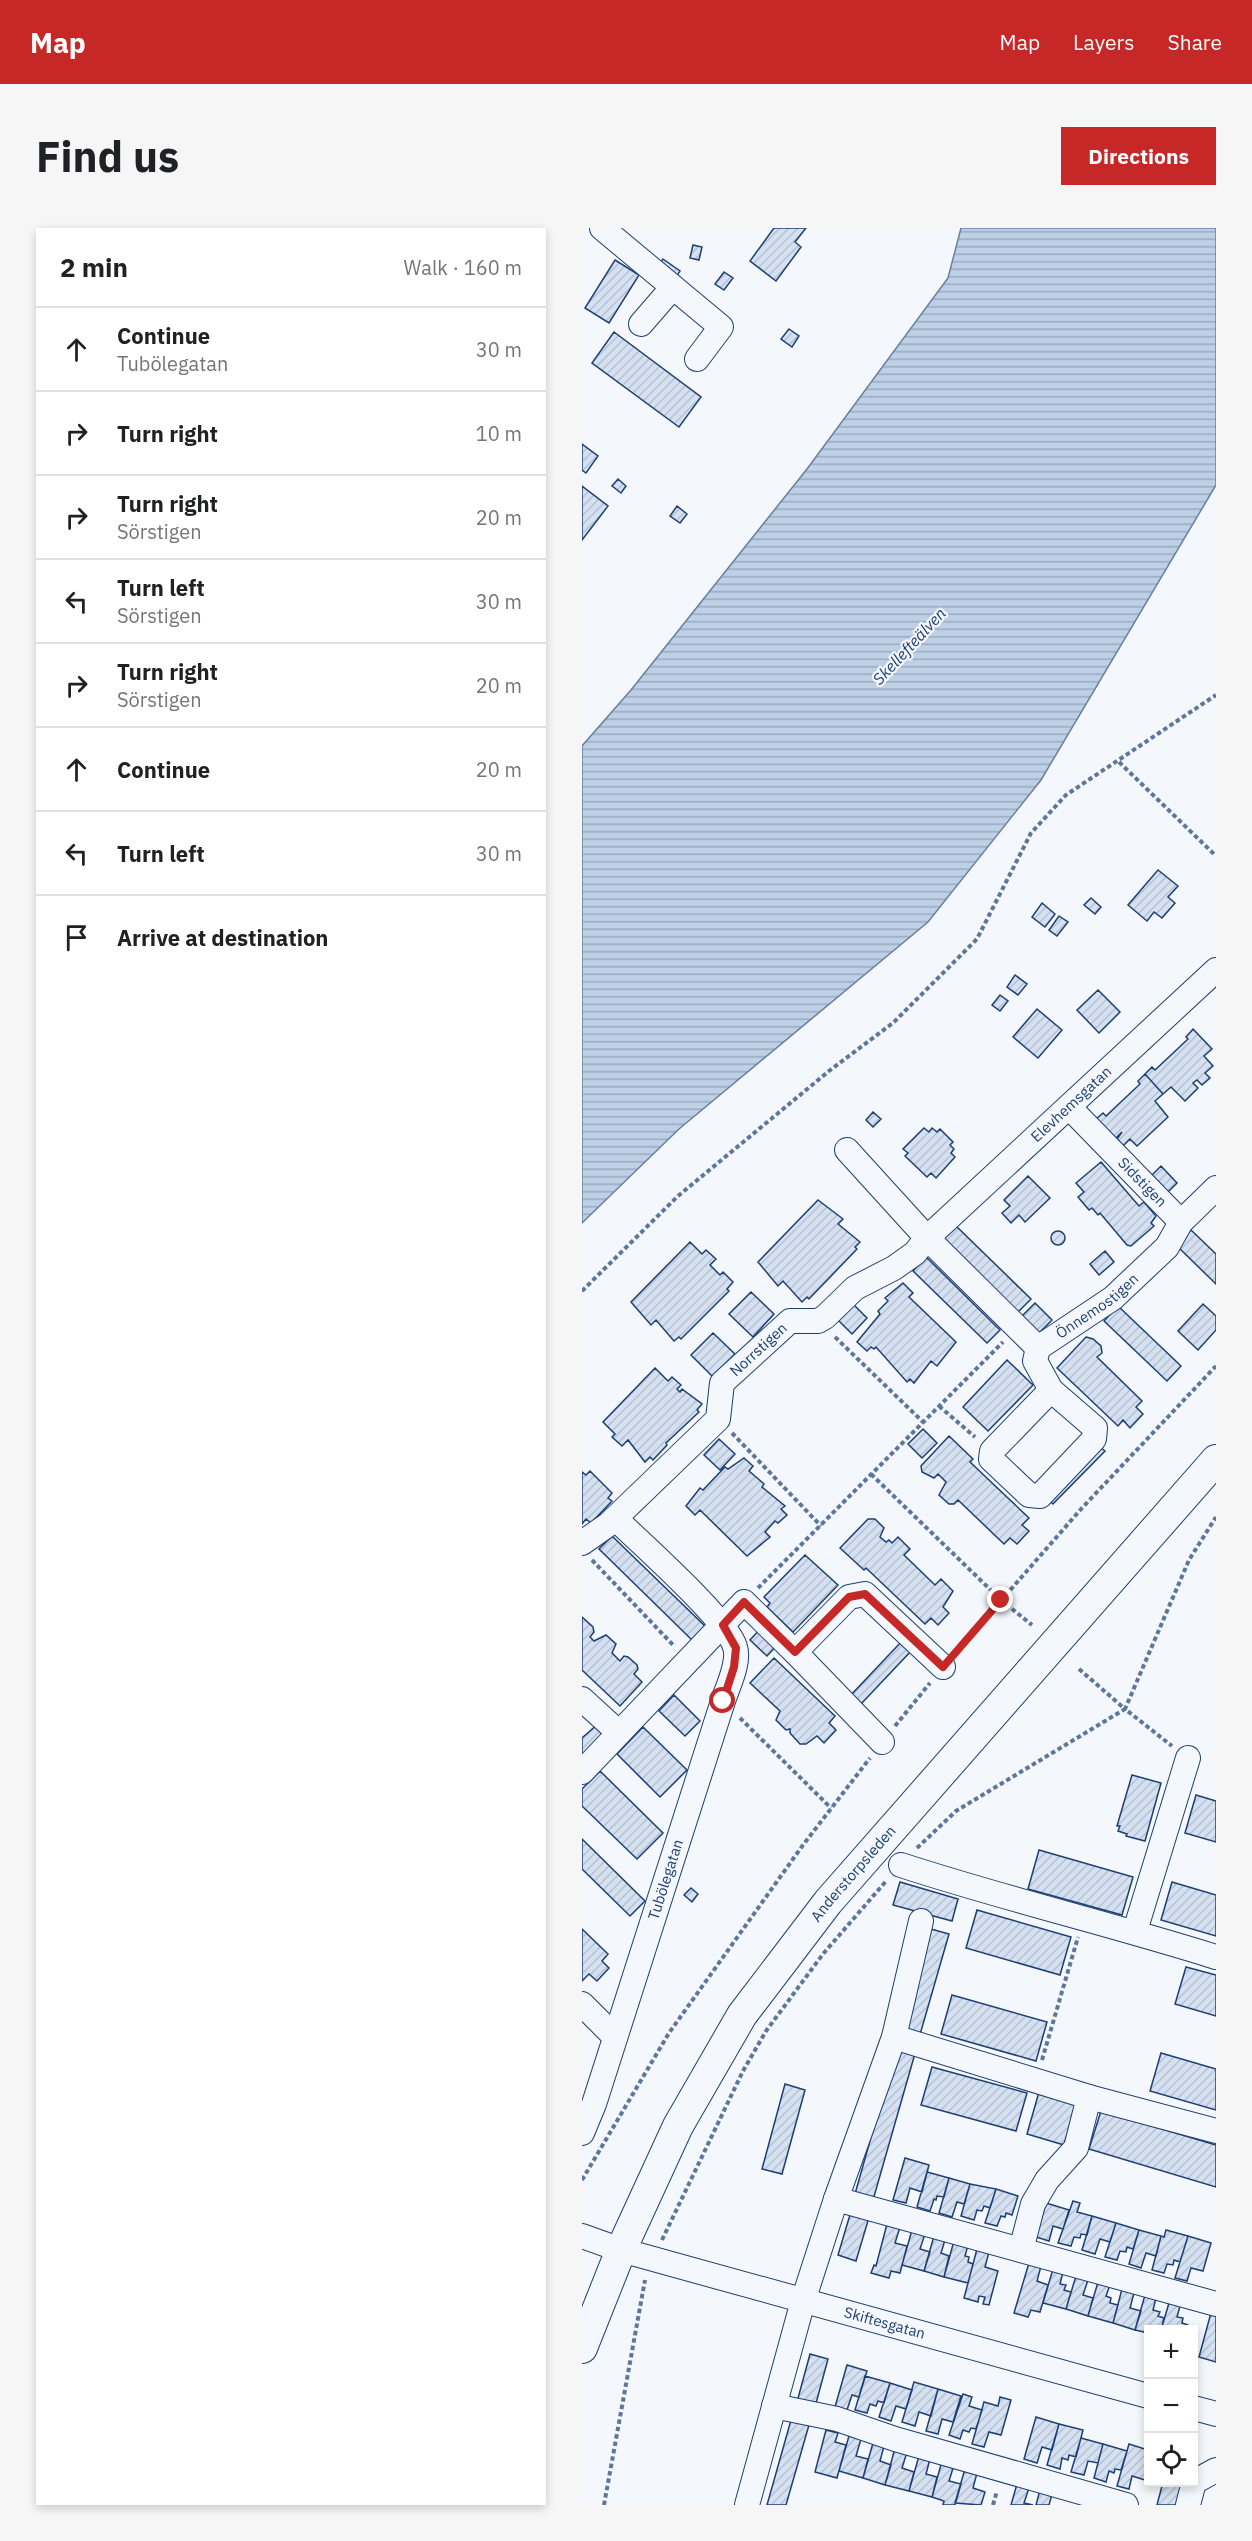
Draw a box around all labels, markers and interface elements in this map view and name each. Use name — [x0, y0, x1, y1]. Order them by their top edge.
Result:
text: Map — [30, 24, 86, 61]
text: Map — [1000, 28, 1040, 56]
text: Layers — [1073, 28, 1135, 56]
text: Share — [1168, 28, 1222, 56]
button: Directions — [1061, 127, 1216, 185]
text: Find us — [36, 129, 179, 184]
text: 2 min — [60, 250, 128, 284]
text: Walk · 160 m — [404, 254, 522, 281]
text: Continue — [117, 321, 210, 350]
icon: ahead — [60, 333, 93, 366]
text: 30 m — [476, 336, 522, 363]
text: Tubölegatan — [117, 350, 228, 377]
icon: right — [60, 417, 93, 450]
text: Turn right — [117, 419, 218, 448]
text: 10 m — [476, 420, 522, 447]
text: Turn right — [117, 489, 218, 518]
icon: right — [60, 501, 93, 534]
text: 20 m — [476, 504, 522, 531]
text: Sörstigen — [117, 518, 202, 545]
text: Turn left — [117, 573, 205, 602]
icon: left — [60, 585, 93, 618]
text: 30 m — [476, 588, 522, 615]
text: Sörstigen — [117, 602, 202, 629]
water label: Skellefteälven — [868, 603, 950, 689]
text: Turn right — [117, 657, 218, 686]
icon: right — [60, 669, 93, 702]
text: 20 m — [476, 672, 522, 699]
text: Sörstigen — [117, 686, 202, 713]
icon: ahead — [60, 753, 93, 786]
text: Continue — [117, 755, 210, 784]
text: 20 m — [476, 756, 522, 783]
icon: left — [60, 837, 93, 870]
text: Turn left — [117, 839, 205, 868]
text: 30 m — [476, 840, 522, 867]
icon: arrive — [60, 921, 93, 954]
text: Arrive at destination — [117, 923, 328, 952]
street label: Elevhemsgatan — [1027, 1062, 1115, 1146]
street label: Sidstigen — [1114, 1153, 1171, 1211]
street label: Önnemostigen — [1052, 1269, 1142, 1343]
street label: Norrstigen — [726, 1318, 791, 1380]
route end — [987, 1586, 1013, 1612]
route start — [709, 1687, 735, 1713]
street label: Anderstorpsleden — [806, 1822, 900, 1925]
street label: Tubölegatan — [644, 1837, 687, 1922]
street label: Skiftesgatan — [842, 2302, 928, 2343]
map controls — [1144, 2325, 1198, 2487]
button: + — [1144, 2325, 1198, 2379]
button: − — [1144, 2379, 1198, 2433]
button: locate — [1144, 2433, 1198, 2487]

